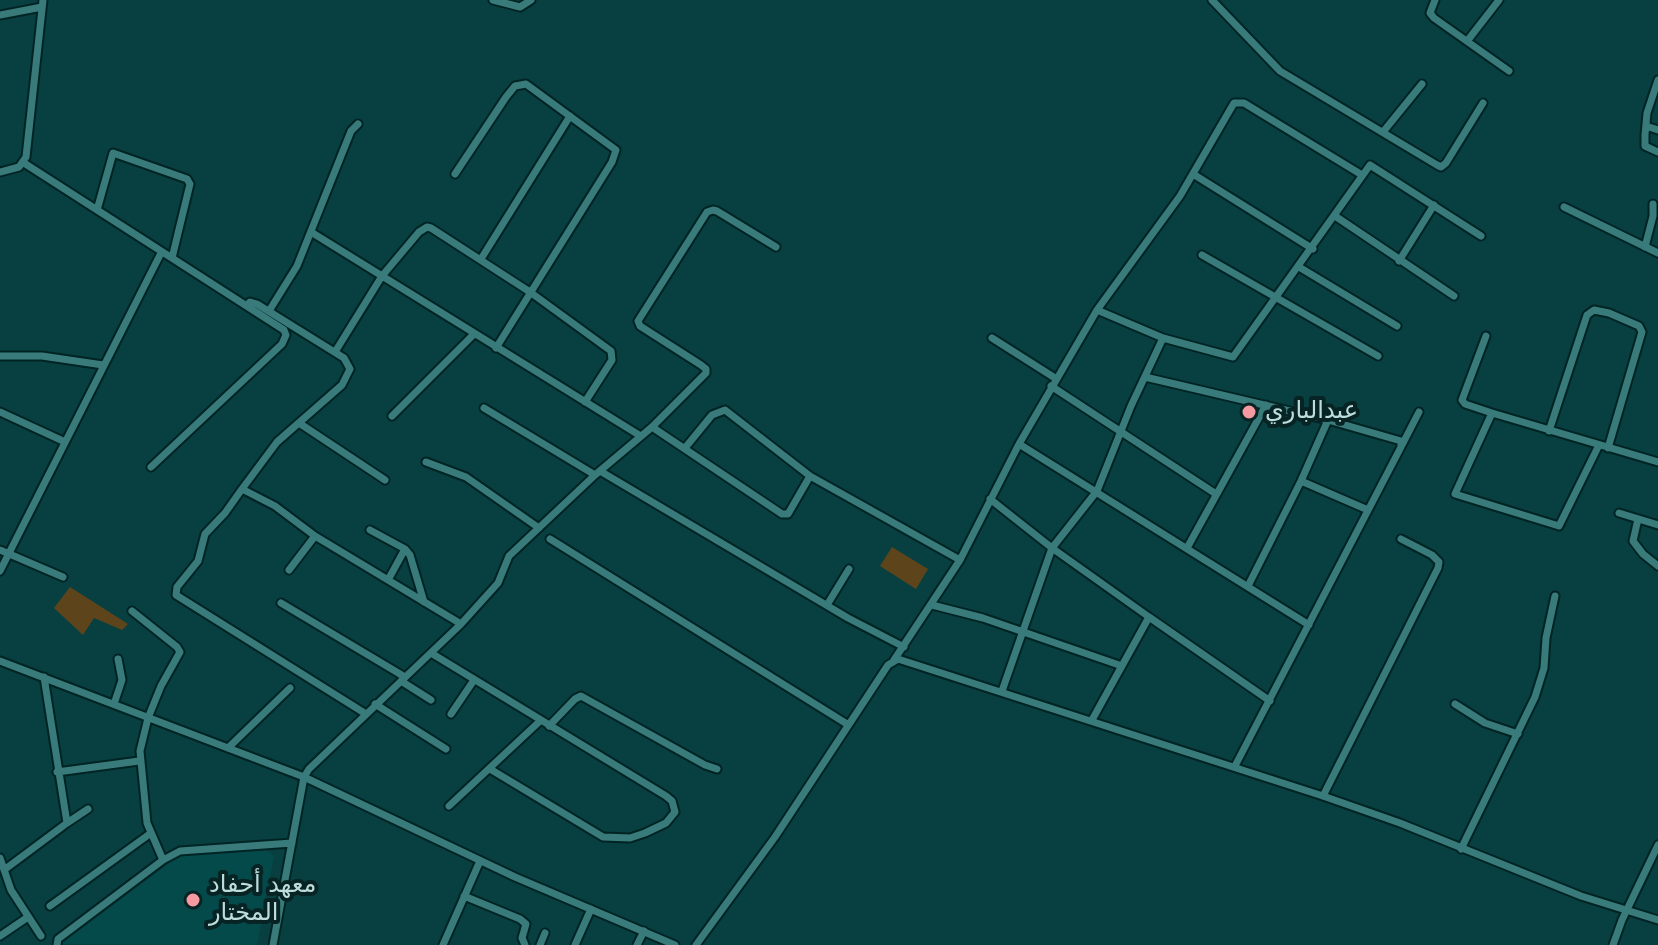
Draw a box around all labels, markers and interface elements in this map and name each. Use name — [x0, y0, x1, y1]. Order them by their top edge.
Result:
place label: عبدالباري — [1265, 398, 1358, 426]
marker: عبدالباري — [1240, 403, 1258, 421]
place label: معهد أحفاد المختار — [209, 872, 316, 928]
marker: معهد أحفاد المختار — [184, 891, 202, 909]

